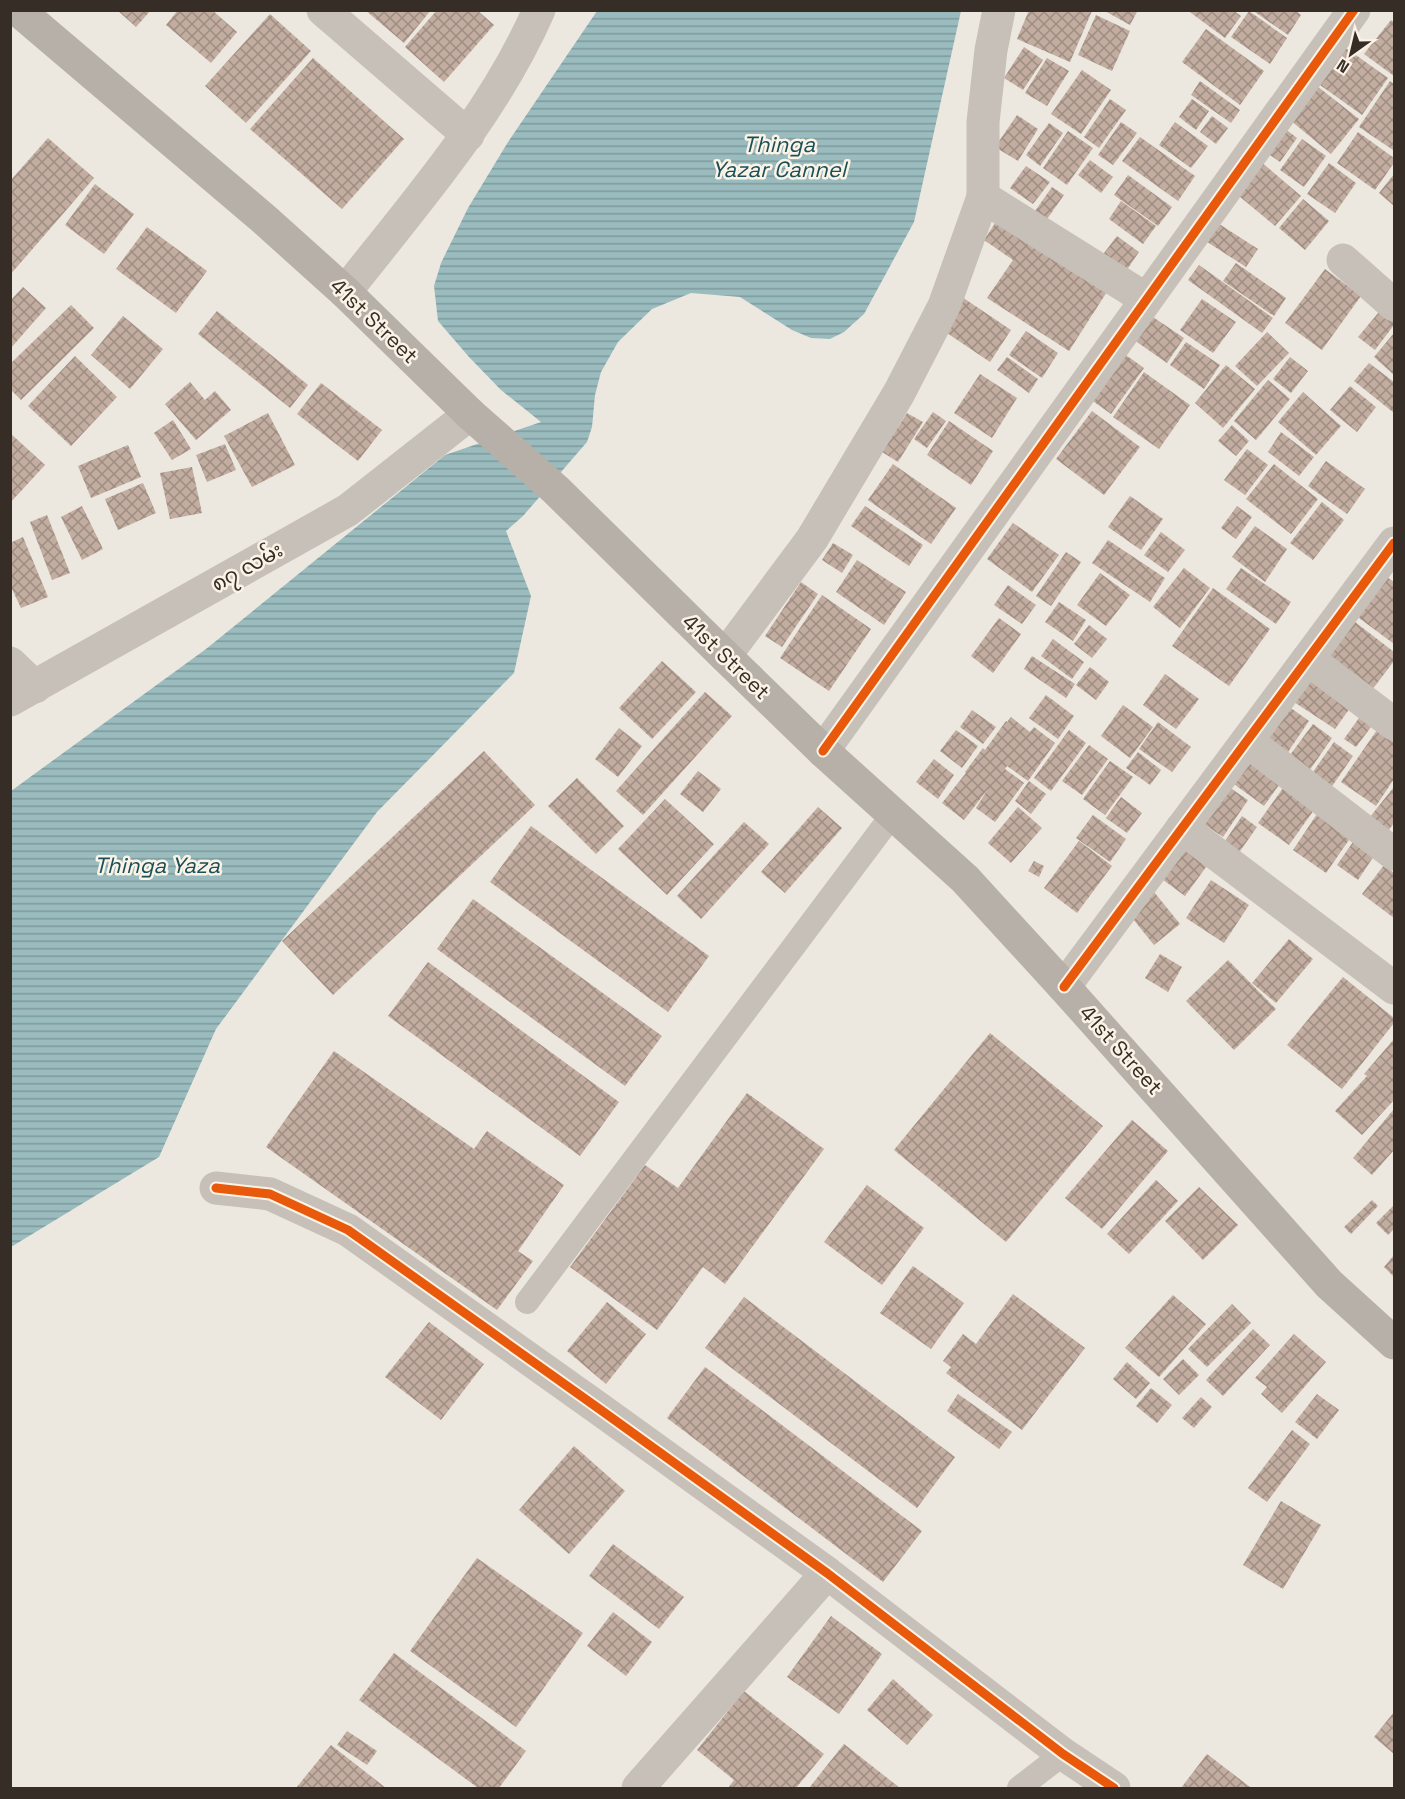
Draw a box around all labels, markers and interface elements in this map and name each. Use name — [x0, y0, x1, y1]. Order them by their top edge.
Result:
north arrow — [1321, 24, 1381, 84]
text: N — [1333, 54, 1353, 78]
water label: Thinga Yazar Cannel — [712, 130, 849, 183]
street label: 41st Street — [325, 272, 424, 369]
street label: ၈၇ လမ်း — [205, 534, 289, 601]
street label: 41st Street — [677, 608, 776, 705]
water label: Thinga Yaza — [94, 851, 220, 879]
street label: 41st Street — [1074, 999, 1169, 1100]

